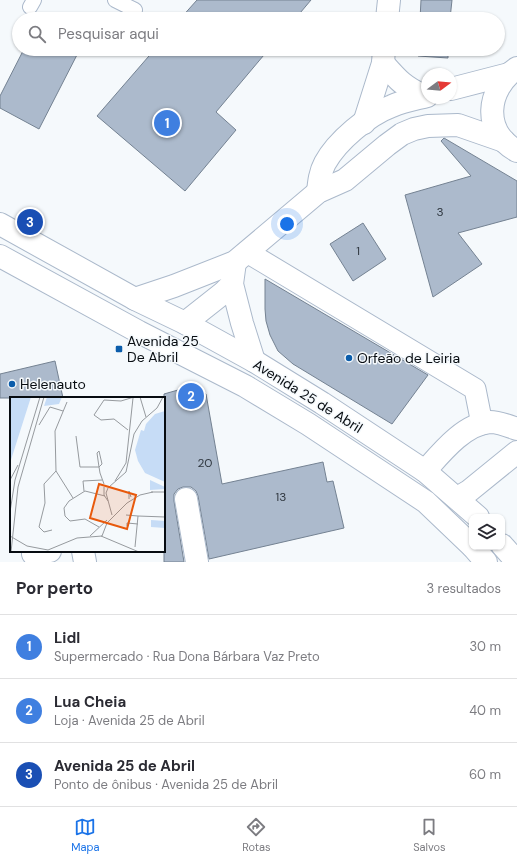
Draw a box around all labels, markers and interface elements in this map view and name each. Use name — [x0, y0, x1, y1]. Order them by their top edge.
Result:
search box — [12, 12, 505, 56]
icon: search — [26, 23, 48, 45]
text: Pesquisar aqui — [58, 24, 159, 44]
north arrow — [421, 68, 457, 104]
pin: 1 — [154, 108, 180, 138]
house number: 3 — [436, 204, 444, 220]
pin: 3 — [17, 207, 43, 237]
your location — [277, 214, 297, 234]
house number: 1 — [356, 243, 360, 259]
place label: Avenida 25 De Abril — [127, 332, 199, 366]
marker: Avenida 25 De Abril — [114, 344, 124, 354]
place label: Orfeão de Leiria — [357, 349, 460, 367]
marker: Orfeão de Leiria — [344, 353, 354, 363]
street label: Avenida 25 de Abril — [250, 355, 366, 437]
place label: Helenauto — [20, 375, 86, 393]
marker: Helenauto — [7, 379, 17, 389]
pin: 2 — [178, 381, 204, 411]
inset map — [10, 397, 165, 552]
house number: 20 — [197, 455, 213, 471]
house number: 13 — [276, 489, 286, 505]
map controls — [469, 514, 505, 550]
button: layers — [469, 514, 505, 550]
text: Por perto — [16, 577, 93, 599]
text: 3 resultados — [426, 580, 501, 597]
text: Lidl — [54, 628, 80, 648]
text: 1 — [27, 638, 31, 655]
text: 30 m — [469, 638, 501, 655]
text: Supermercado · Rua Dona Bárbara Vaz Preto — [54, 648, 320, 665]
text: Lua Cheia — [54, 692, 126, 712]
text: 2 — [25, 702, 33, 719]
text: 40 m — [469, 702, 501, 719]
text: Loja · Avenida 25 de Abril — [54, 712, 205, 729]
text: Avenida 25 de Abril — [54, 756, 195, 776]
text: 3 — [25, 766, 33, 783]
text: 60 m — [469, 766, 501, 783]
text: Ponto de ônibus · Avenida 25 de Abril — [54, 776, 278, 793]
tab: Mapa — [71, 816, 99, 854]
tab: Rotas — [242, 816, 271, 854]
tab: Salvos — [413, 816, 446, 854]

